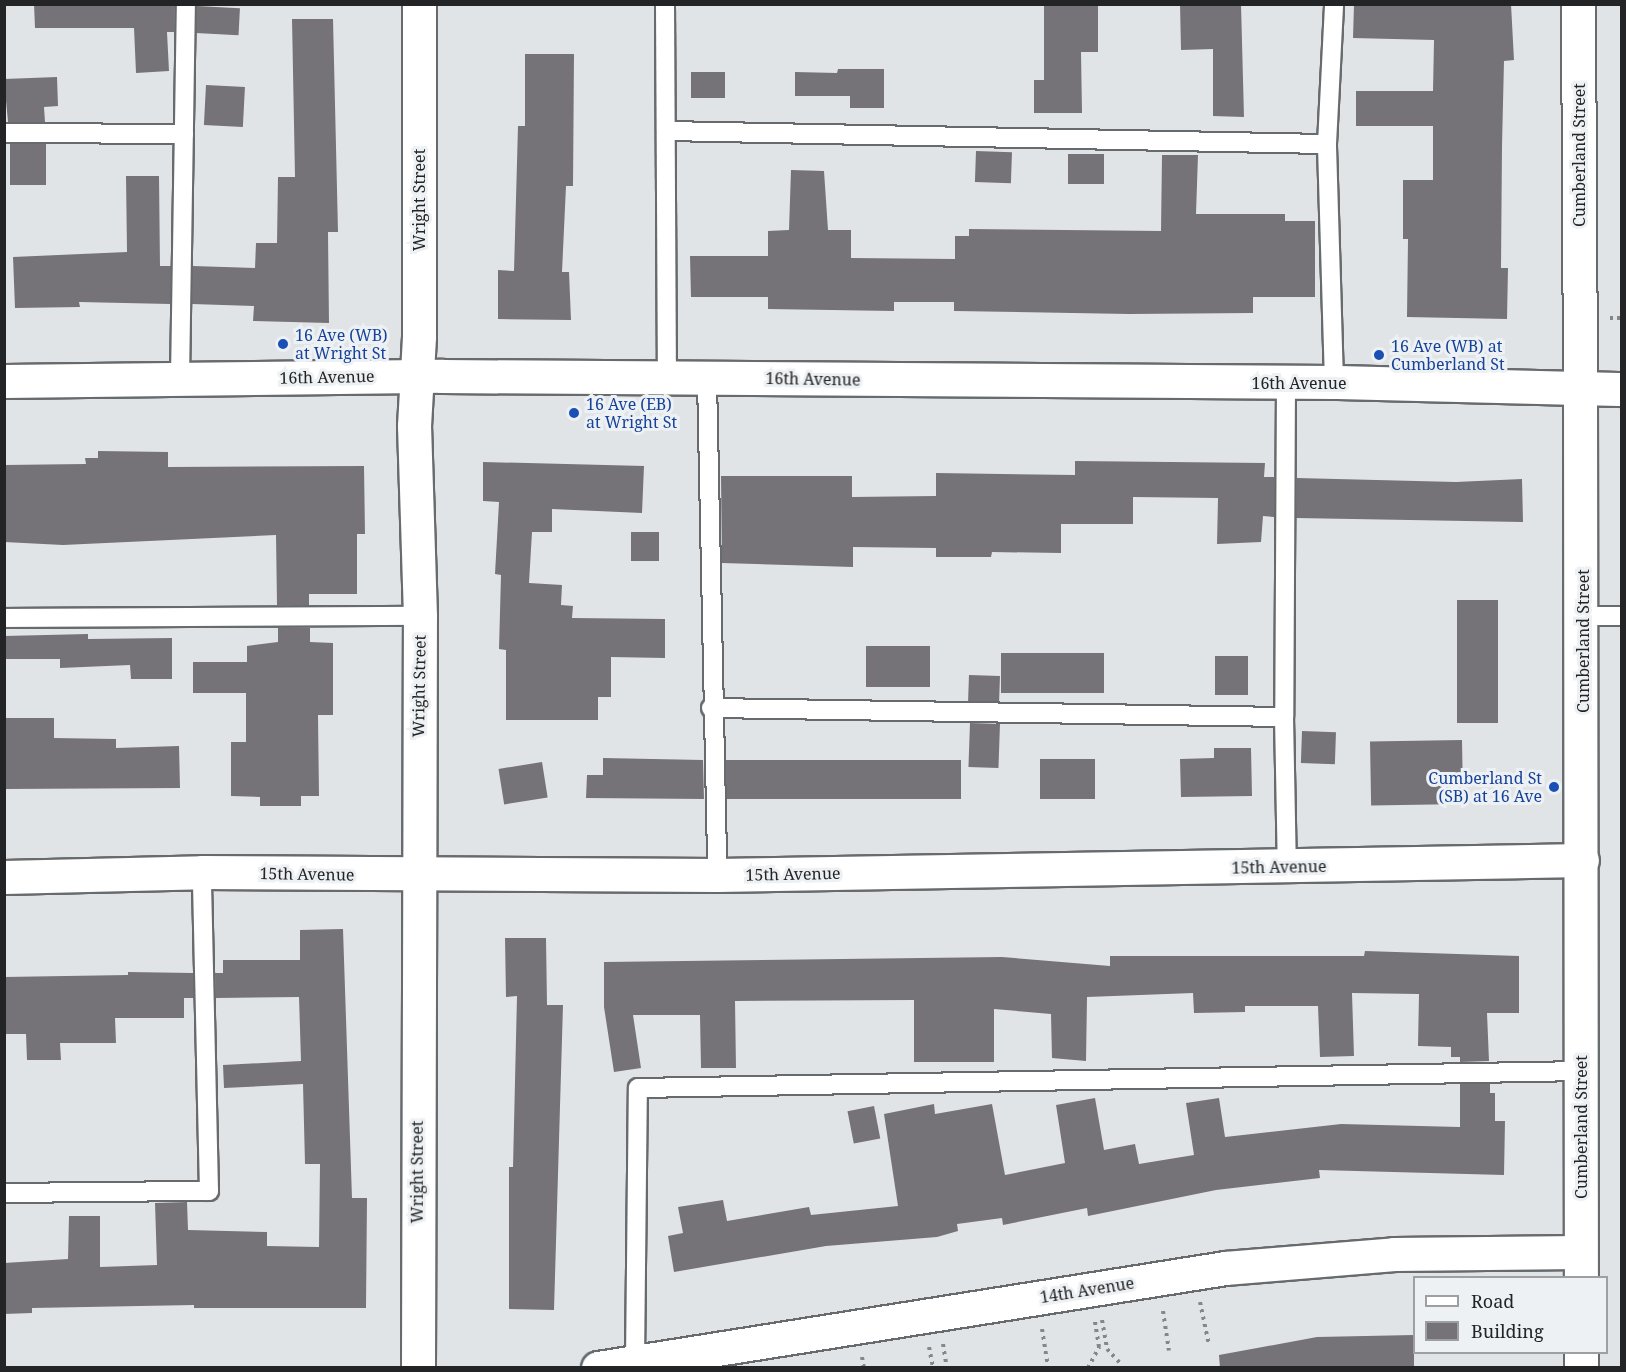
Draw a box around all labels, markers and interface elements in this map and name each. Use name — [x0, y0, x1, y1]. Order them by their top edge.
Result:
street label: Cumberland Street — [1569, 83, 1589, 227]
street label: Wright Street — [409, 149, 429, 251]
place label: 16 Ave (WB) at Wright St — [295, 325, 388, 363]
place label: 16 Ave (WB) at Cumberland St — [1391, 336, 1505, 374]
marker: 16 Ave (WB) at Wright St — [276, 337, 290, 351]
marker: 16 Ave (WB) at Cumberland St — [1372, 348, 1386, 362]
street label: 16th Avenue — [279, 367, 375, 387]
street label: 16th Avenue — [765, 369, 861, 389]
street label: 16th Avenue — [1251, 373, 1347, 393]
place label: 16 Ave (EB) at Wright St — [586, 394, 677, 432]
marker: 16 Ave (EB) at Wright St — [567, 406, 581, 420]
street label: Cumberland Street — [1573, 569, 1593, 713]
street label: Wright Street — [409, 635, 429, 737]
place label: Cumberland St (SB) at 16 Ave — [1428, 768, 1542, 806]
marker: Cumberland St (SB) at 16 Ave — [1547, 780, 1561, 794]
street label: 15th Avenue — [1231, 857, 1327, 877]
street label: 15th Avenue — [259, 864, 355, 884]
street label: 15th Avenue — [745, 864, 841, 884]
street label: Cumberland Street — [1571, 1055, 1591, 1199]
street label: Wright Street — [407, 1121, 427, 1223]
street label: 14th Avenue — [1039, 1273, 1135, 1307]
legend — [1413, 1276, 1608, 1354]
text: Road — [1471, 1289, 1514, 1313]
text: Building — [1471, 1319, 1544, 1343]

